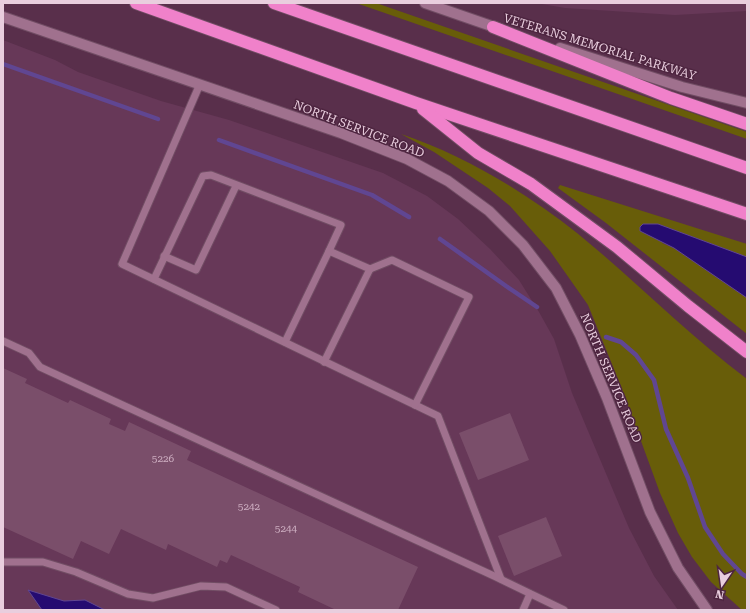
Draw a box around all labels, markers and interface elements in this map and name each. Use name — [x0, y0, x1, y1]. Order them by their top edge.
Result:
street label: VETERANS MEMORIAL PARKWAY — [502, 11, 699, 83]
street label: NORTH SERVICE ROAD — [292, 98, 426, 160]
street label: NORTH SERVICE ROAD — [577, 311, 645, 445]
house number: 5226 — [152, 453, 175, 464]
house number: 5242 — [238, 501, 261, 512]
house number: 5244 — [275, 523, 298, 534]
north arrow — [702, 565, 742, 605]
text: N — [714, 587, 725, 602]

